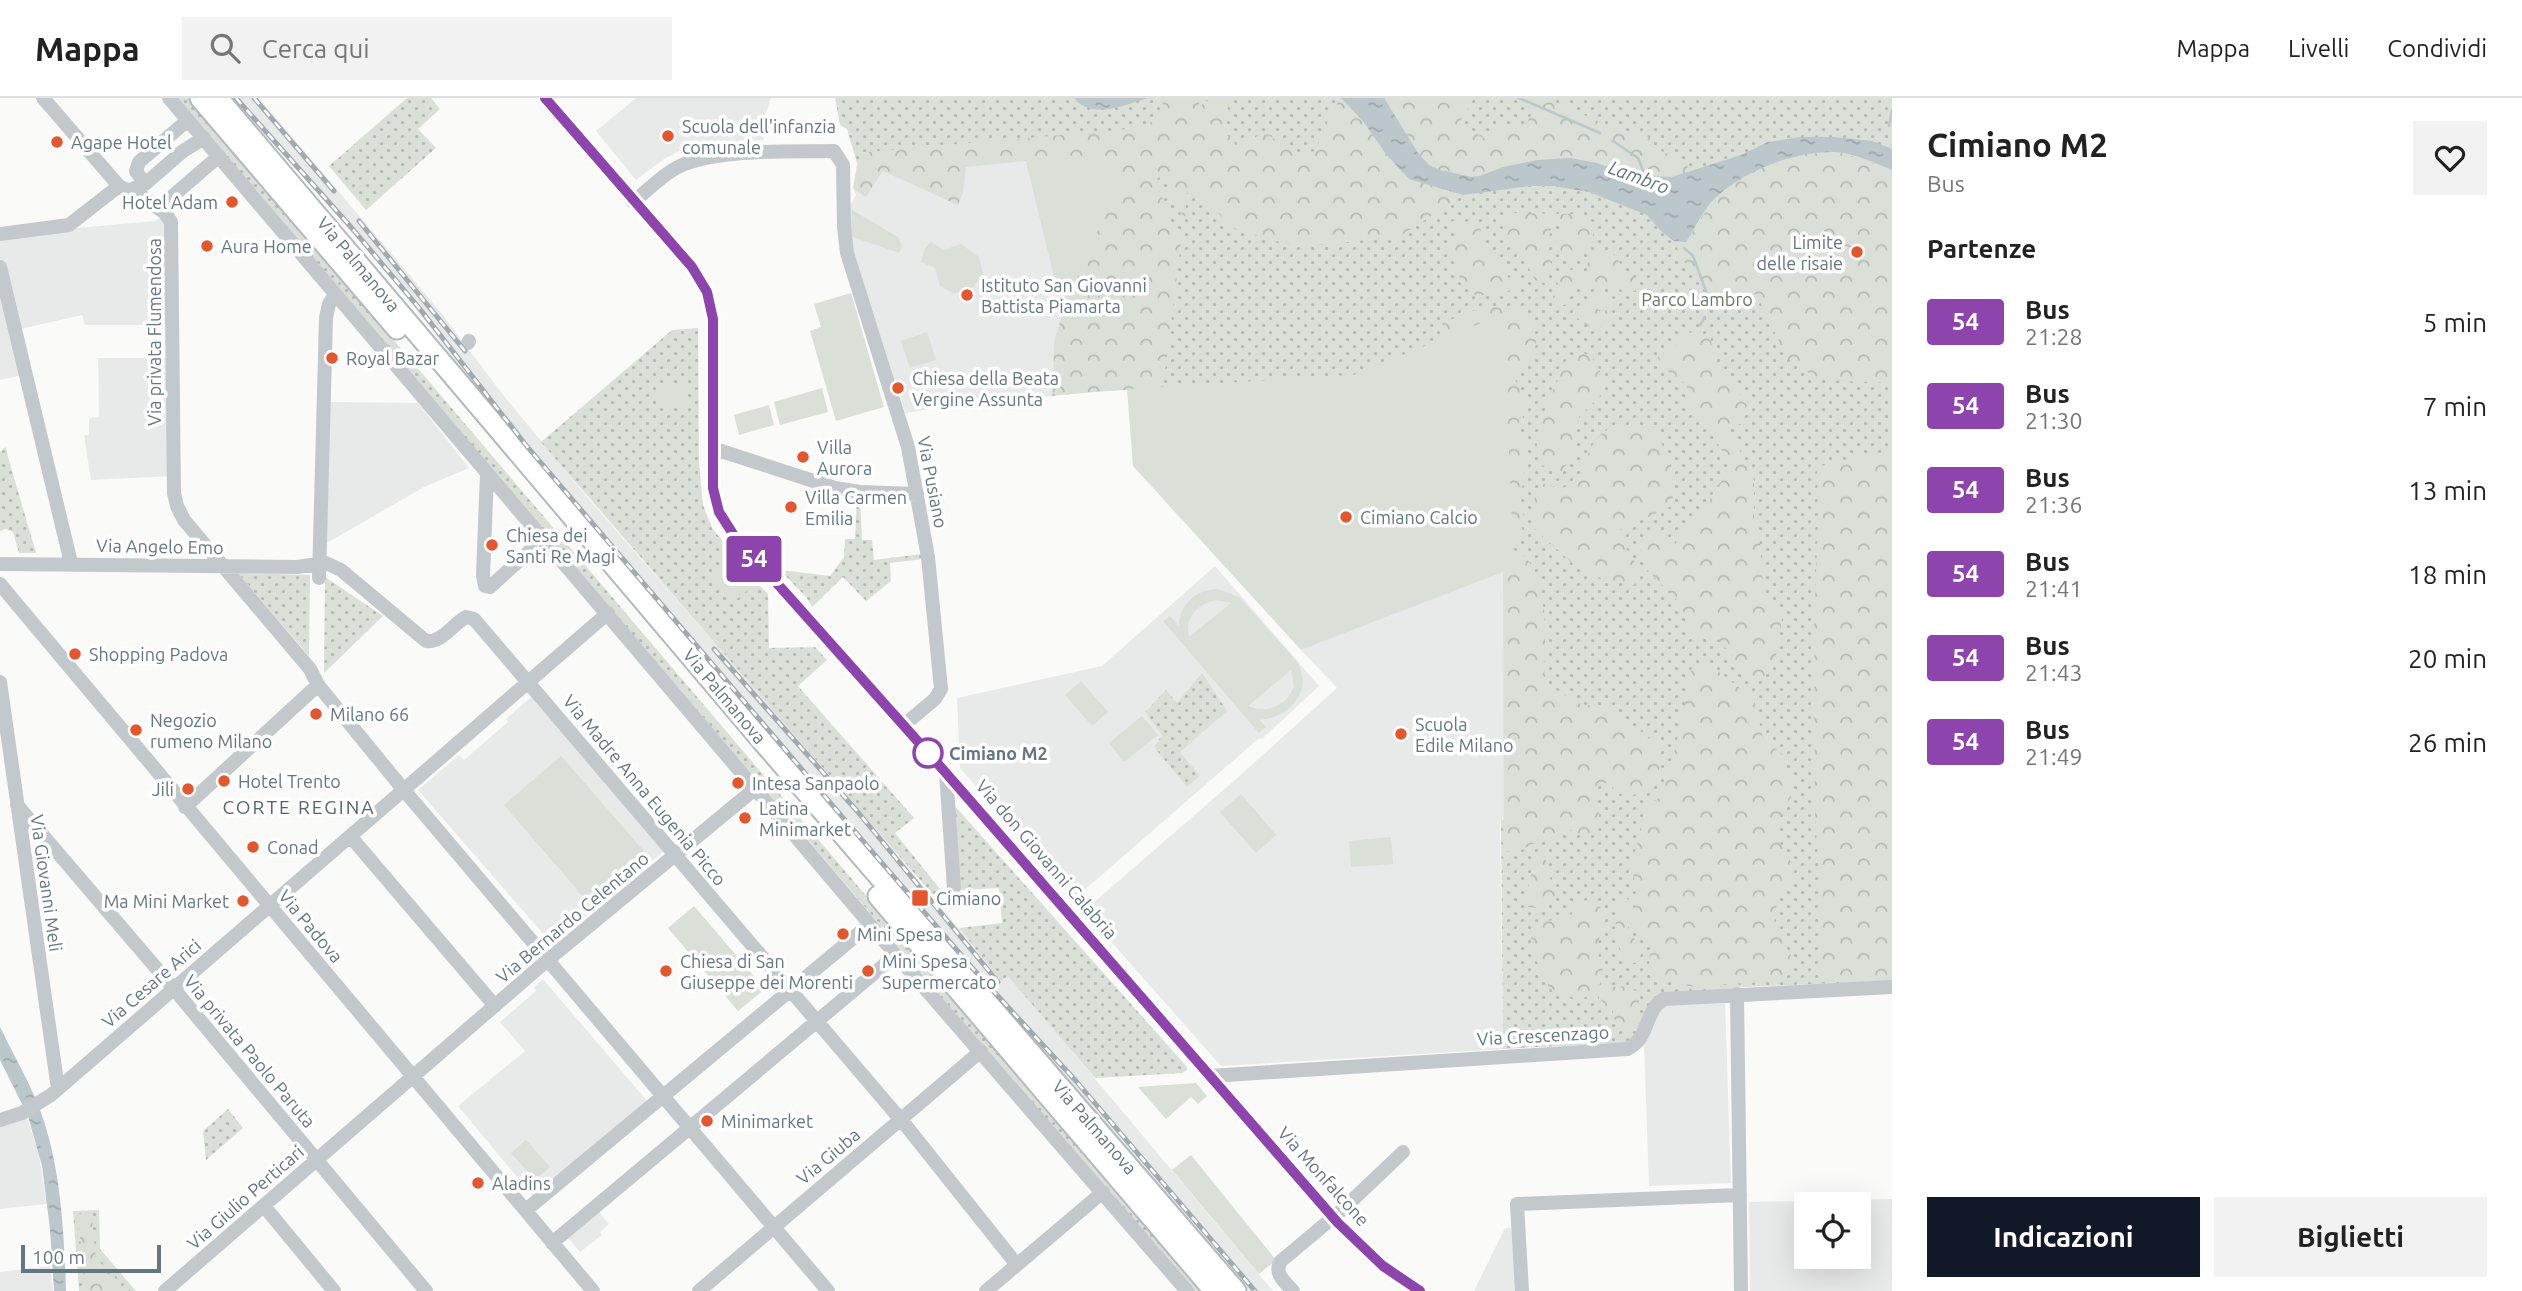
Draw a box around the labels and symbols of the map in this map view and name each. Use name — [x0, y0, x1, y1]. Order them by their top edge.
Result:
place label: Scuola dell'infanzia comunale — [682, 116, 836, 157]
marker: Scuola dell'infanzia comunale — [660, 128, 676, 144]
place label: Agape Hotel — [71, 132, 172, 152]
marker: Agape Hotel — [49, 134, 65, 150]
water label: Lambro — [1606, 156, 1672, 198]
place label: Hotel Adam — [122, 192, 218, 212]
marker: Hotel Adam — [224, 194, 240, 210]
street label: Via Palmanova — [313, 212, 405, 316]
place label: Limite delle risaie — [1756, 232, 1843, 273]
place label: Aura Home — [221, 236, 312, 256]
street label: Via privata Flumendosa — [144, 238, 164, 426]
marker: Aura Home — [199, 238, 215, 254]
marker: Limite delle risaie — [1849, 244, 1865, 260]
place label: Istituto San Giovanni Battista Piamarta — [981, 275, 1147, 316]
marker: Istituto San Giovanni Battista Piamarta — [959, 287, 975, 303]
park label: Parco Lambro — [1641, 289, 1753, 309]
place label: Royal Bazar — [346, 348, 440, 368]
marker: Royal Bazar — [324, 350, 340, 366]
place label: Chiesa della Beata Vergine Assunta — [912, 368, 1059, 409]
marker: Chiesa della Beata Vergine Assunta — [890, 380, 906, 396]
street label: Via Pusiano — [914, 434, 952, 530]
place label: Villa Aurora — [817, 437, 872, 478]
marker: Villa Aurora — [795, 449, 811, 465]
place label: Villa Carmen Emilia — [805, 487, 907, 528]
marker: Villa Carmen Emilia — [783, 499, 799, 515]
place label: Cimiano Calcio — [1360, 507, 1478, 527]
marker: Cimiano Calcio — [1338, 509, 1354, 525]
place label: Chiesa dei Santi Re Magi — [506, 525, 615, 566]
street label: Via Angelo Emo — [96, 535, 224, 557]
line badge: 54 — [722, 536, 786, 582]
marker: Chiesa dei Santi Re Magi — [484, 537, 500, 553]
place label: Shopping Padova — [89, 644, 228, 664]
street label: Via Palmanova — [679, 644, 771, 748]
marker: Shopping Padova — [67, 646, 83, 662]
street label: Via Madre Anna Eugenia Picco — [559, 691, 731, 889]
place label: Milano 66 — [330, 704, 409, 724]
marker: Milano 66 — [308, 706, 324, 722]
place label: Negozio rumeno Milano — [150, 710, 272, 751]
place label: Scuola Edile Milano — [1415, 714, 1513, 755]
marker: Negozio rumeno Milano — [128, 722, 144, 738]
marker: Scuola Edile Milano — [1393, 726, 1409, 742]
marker: Cimiano M2 — [913, 738, 943, 768]
place label: Cimiano M2 — [949, 743, 1048, 763]
place label: Hotel Trento — [238, 771, 341, 791]
marker: Hotel Trento — [216, 773, 232, 789]
place label: Intesa Sanpaolo — [752, 773, 880, 793]
marker: Intesa Sanpaolo — [730, 775, 746, 791]
street label: Via don Giovanni Calabria — [972, 775, 1122, 943]
place label: Jili — [152, 779, 174, 799]
marker: Jili — [180, 781, 196, 797]
district label: CORTE REGINA — [222, 796, 376, 818]
place label: Latina Minimarket — [759, 798, 851, 839]
marker: Latina Minimarket — [737, 810, 753, 826]
street label: Via Giovanni Meli — [27, 813, 67, 953]
place label: Conad — [267, 837, 319, 857]
marker: Conad — [245, 839, 261, 855]
street label: Via Bernardo Celentano — [492, 847, 652, 987]
street label: Via Padova — [275, 886, 347, 966]
marker: Cimiano — [910, 888, 930, 908]
place label: Cimiano — [936, 888, 1001, 908]
place label: Ma Mini Market — [104, 891, 229, 911]
marker: Ma Mini Market — [235, 893, 251, 909]
place label: Mini Spesa — [857, 924, 943, 944]
marker: Mini Spesa — [835, 926, 851, 942]
street label: Via Cesare Arici — [98, 935, 204, 1031]
place label: Chiesa di San Giuseppe dei Morenti — [680, 951, 853, 992]
place label: Mini Spesa Supermercato — [882, 951, 996, 992]
marker: Chiesa di San Giuseppe dei Morenti — [658, 963, 674, 979]
marker: Mini Spesa Supermercato — [860, 963, 876, 979]
street label: Via privata Paolo Paruta — [180, 971, 320, 1131]
street label: Via Crescenzago — [1476, 1022, 1610, 1048]
street label: Via Palmanova — [1049, 1076, 1141, 1178]
place label: Minimarket — [721, 1111, 813, 1131]
marker: Minimarket — [699, 1113, 715, 1129]
street label: Via Monfalcone — [1274, 1122, 1374, 1230]
street label: Via Giuba — [792, 1124, 864, 1188]
street label: Via Giulio Perticari — [183, 1141, 307, 1253]
place label: Aladins — [492, 1173, 551, 1193]
marker: Aladins — [470, 1175, 486, 1191]
scale bar — [21, 1242, 161, 1274]

